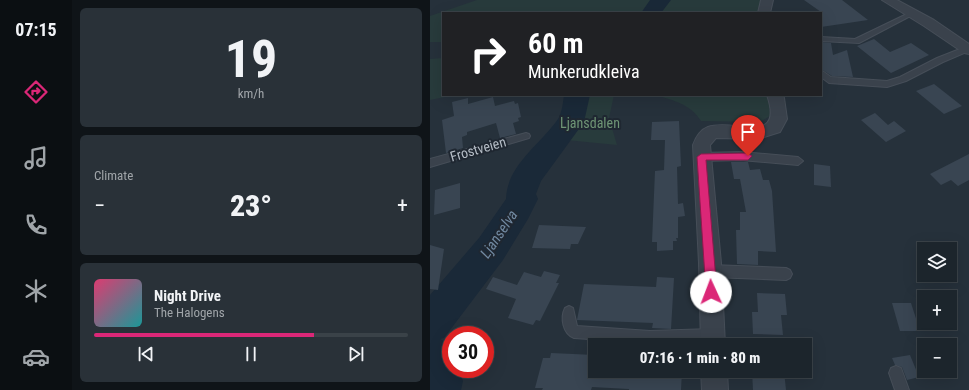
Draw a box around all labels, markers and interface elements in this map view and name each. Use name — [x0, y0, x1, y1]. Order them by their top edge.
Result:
text: 07:15 — [15, 19, 57, 40]
text: 60 m — [528, 27, 584, 60]
icon: right — [462, 28, 514, 80]
text: 19 — [225, 29, 277, 90]
text: Munkerudkleiva — [528, 61, 640, 82]
icon: directions — [22, 78, 50, 106]
text: km/h — [238, 86, 264, 101]
park label: Ljansdalen — [560, 115, 620, 131]
pin — [731, 115, 765, 156]
icon: arrive — [737, 121, 759, 143]
street label: Frostveien — [448, 133, 508, 165]
icon: music — [22, 144, 50, 172]
text: Climate — [94, 168, 133, 183]
text: 23° — [230, 188, 272, 223]
text: − — [94, 193, 105, 218]
text: + — [397, 193, 408, 218]
water label: Ljanselva — [476, 207, 522, 261]
icon: phone — [22, 211, 50, 239]
map controls — [917, 242, 957, 378]
button: layers — [917, 242, 957, 282]
position arrow — [690, 271, 732, 313]
icon: climate — [22, 277, 50, 305]
text: Night Drive — [154, 287, 221, 305]
button: + — [917, 290, 957, 330]
text: The Halogens — [154, 305, 225, 320]
speed limit sign: 30 — [442, 326, 494, 378]
button: − — [917, 338, 957, 378]
icon: car — [22, 343, 50, 371]
icon: previous — [135, 343, 157, 365]
icon: pause — [240, 343, 262, 365]
icon: next — [345, 343, 367, 365]
text: 07:16 · 1 min · 80 m — [640, 349, 760, 367]

